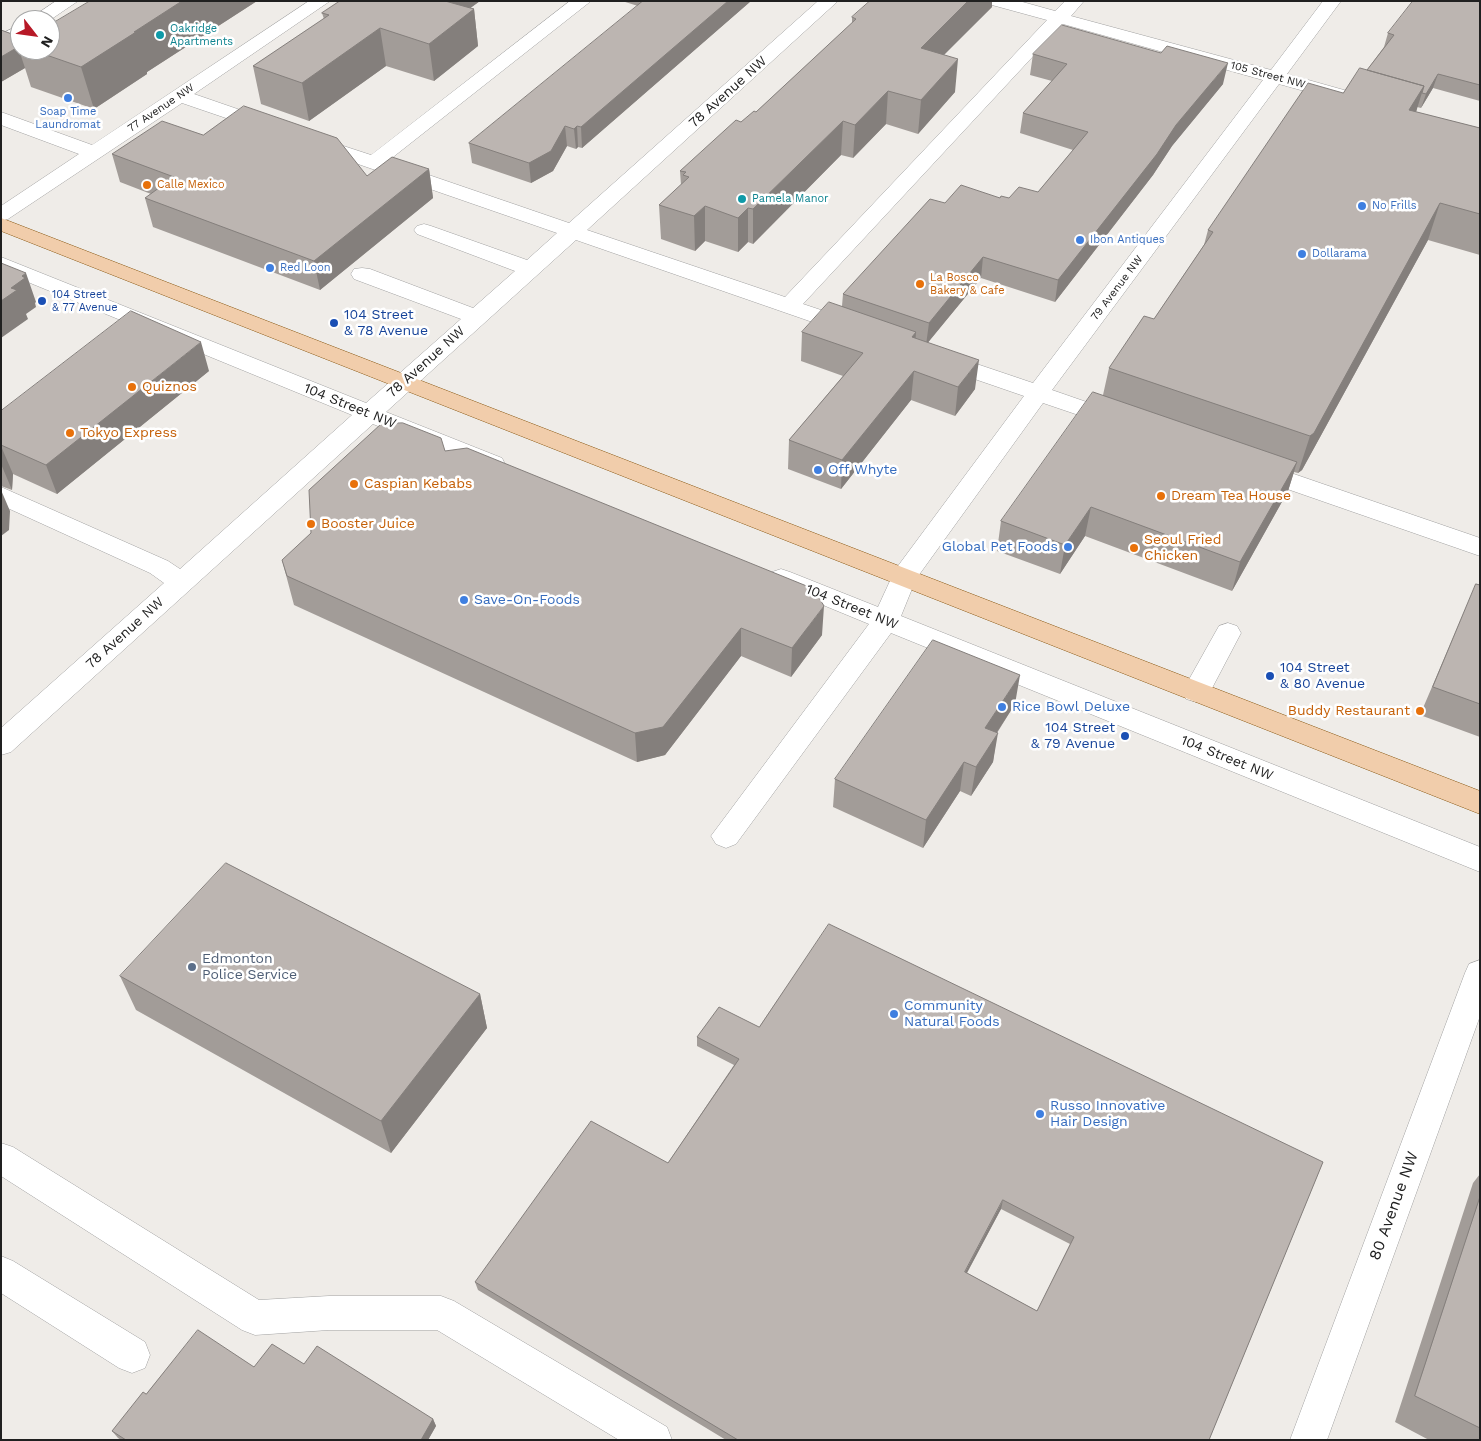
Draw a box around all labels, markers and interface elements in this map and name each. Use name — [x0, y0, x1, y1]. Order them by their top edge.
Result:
north arrow — [10, 10, 60, 60]
place label: Oakridge Apartments — [170, 22, 233, 48]
marker: Oakridge Apartments — [154, 29, 166, 41]
text: N — [38, 34, 57, 50]
street label: 78 Avenue NW — [686, 53, 770, 131]
street label: 105 Street NW — [1229, 59, 1307, 91]
street label: 77 Avenue NW — [125, 81, 197, 135]
marker: Soap Time Laundromat — [62, 92, 74, 104]
place label: Soap Time Laundromat — [35, 105, 101, 131]
place label: Calle Mexico — [157, 178, 225, 192]
marker: Calle Mexico — [141, 179, 153, 191]
place label: Pamela Manor — [752, 192, 829, 206]
marker: Pamela Manor — [736, 193, 748, 205]
place label: No Frills — [1372, 199, 1417, 213]
marker: No Frills — [1356, 200, 1368, 212]
place label: Ibon Antiques — [1090, 233, 1165, 247]
marker: Ibon Antiques — [1074, 234, 1086, 246]
place label: Dollarama — [1312, 247, 1367, 261]
marker: Dollarama — [1296, 248, 1308, 260]
street label: 79 Avenue NW — [1088, 253, 1146, 323]
place label: Red Loon — [280, 261, 331, 275]
marker: Red Loon — [264, 262, 276, 274]
place label: La Bosco Bakery & Cafe — [930, 271, 1005, 297]
marker: La Bosco Bakery & Cafe — [914, 278, 926, 290]
place label: 104 Street & 77 Avenue — [52, 288, 118, 314]
marker: 104 Street & 77 Avenue — [36, 295, 48, 307]
place label: 104 Street & 78 Avenue — [344, 307, 428, 340]
marker: 104 Street & 78 Avenue — [328, 317, 340, 329]
street label: 78 Avenue NW — [384, 323, 468, 401]
place label: Quiznos — [142, 379, 197, 395]
street label: 104 Street NW — [301, 380, 399, 432]
marker: Quiznos — [126, 381, 138, 393]
place label: Tokyo Express — [80, 425, 177, 441]
marker: Tokyo Express — [64, 427, 76, 439]
place label: Off Whyte — [828, 462, 897, 478]
marker: Off Whyte — [812, 464, 824, 476]
place label: Caspian Kebabs — [364, 476, 472, 492]
marker: Caspian Kebabs — [348, 478, 360, 490]
place label: Dream Tea House — [1171, 488, 1291, 504]
marker: Dream Tea House — [1155, 490, 1167, 502]
place label: Booster Juice — [321, 516, 415, 532]
marker: Booster Juice — [305, 518, 317, 530]
place label: Seoul Fried Chicken — [1144, 532, 1221, 564]
place label: Global Pet Foods — [942, 539, 1058, 555]
marker: Global Pet Foods — [1062, 541, 1074, 553]
marker: Seoul Fried Chicken — [1128, 542, 1140, 554]
street label: 104 Street NW — [803, 581, 901, 633]
place label: Save-On-Foods — [474, 592, 580, 608]
street label: 78 Avenue NW — [83, 594, 167, 672]
marker: Save-On-Foods — [458, 594, 470, 606]
place label: 104 Street & 80 Avenue — [1280, 660, 1365, 692]
marker: 104 Street & 80 Avenue — [1264, 670, 1276, 682]
place label: Rice Bowl Deluxe — [1012, 699, 1130, 715]
marker: Rice Bowl Deluxe — [996, 701, 1008, 713]
place label: Buddy Restaurant — [1288, 703, 1410, 719]
marker: Buddy Restaurant — [1414, 705, 1426, 717]
place label: 104 Street & 79 Avenue — [1031, 720, 1115, 752]
marker: 104 Street & 79 Avenue — [1119, 730, 1131, 742]
street label: 104 Street NW — [1178, 732, 1276, 784]
place label: Edmonton Police Service — [202, 951, 297, 984]
marker: Edmonton Police Service — [186, 961, 198, 973]
place label: Community Natural Foods — [904, 998, 1000, 1030]
marker: Community Natural Foods — [888, 1008, 900, 1020]
place label: Russo Innovative Hair Design — [1050, 1098, 1165, 1130]
marker: Russo Innovative Hair Design — [1034, 1108, 1046, 1120]
street label: 80 Avenue NW — [1365, 1149, 1423, 1263]

